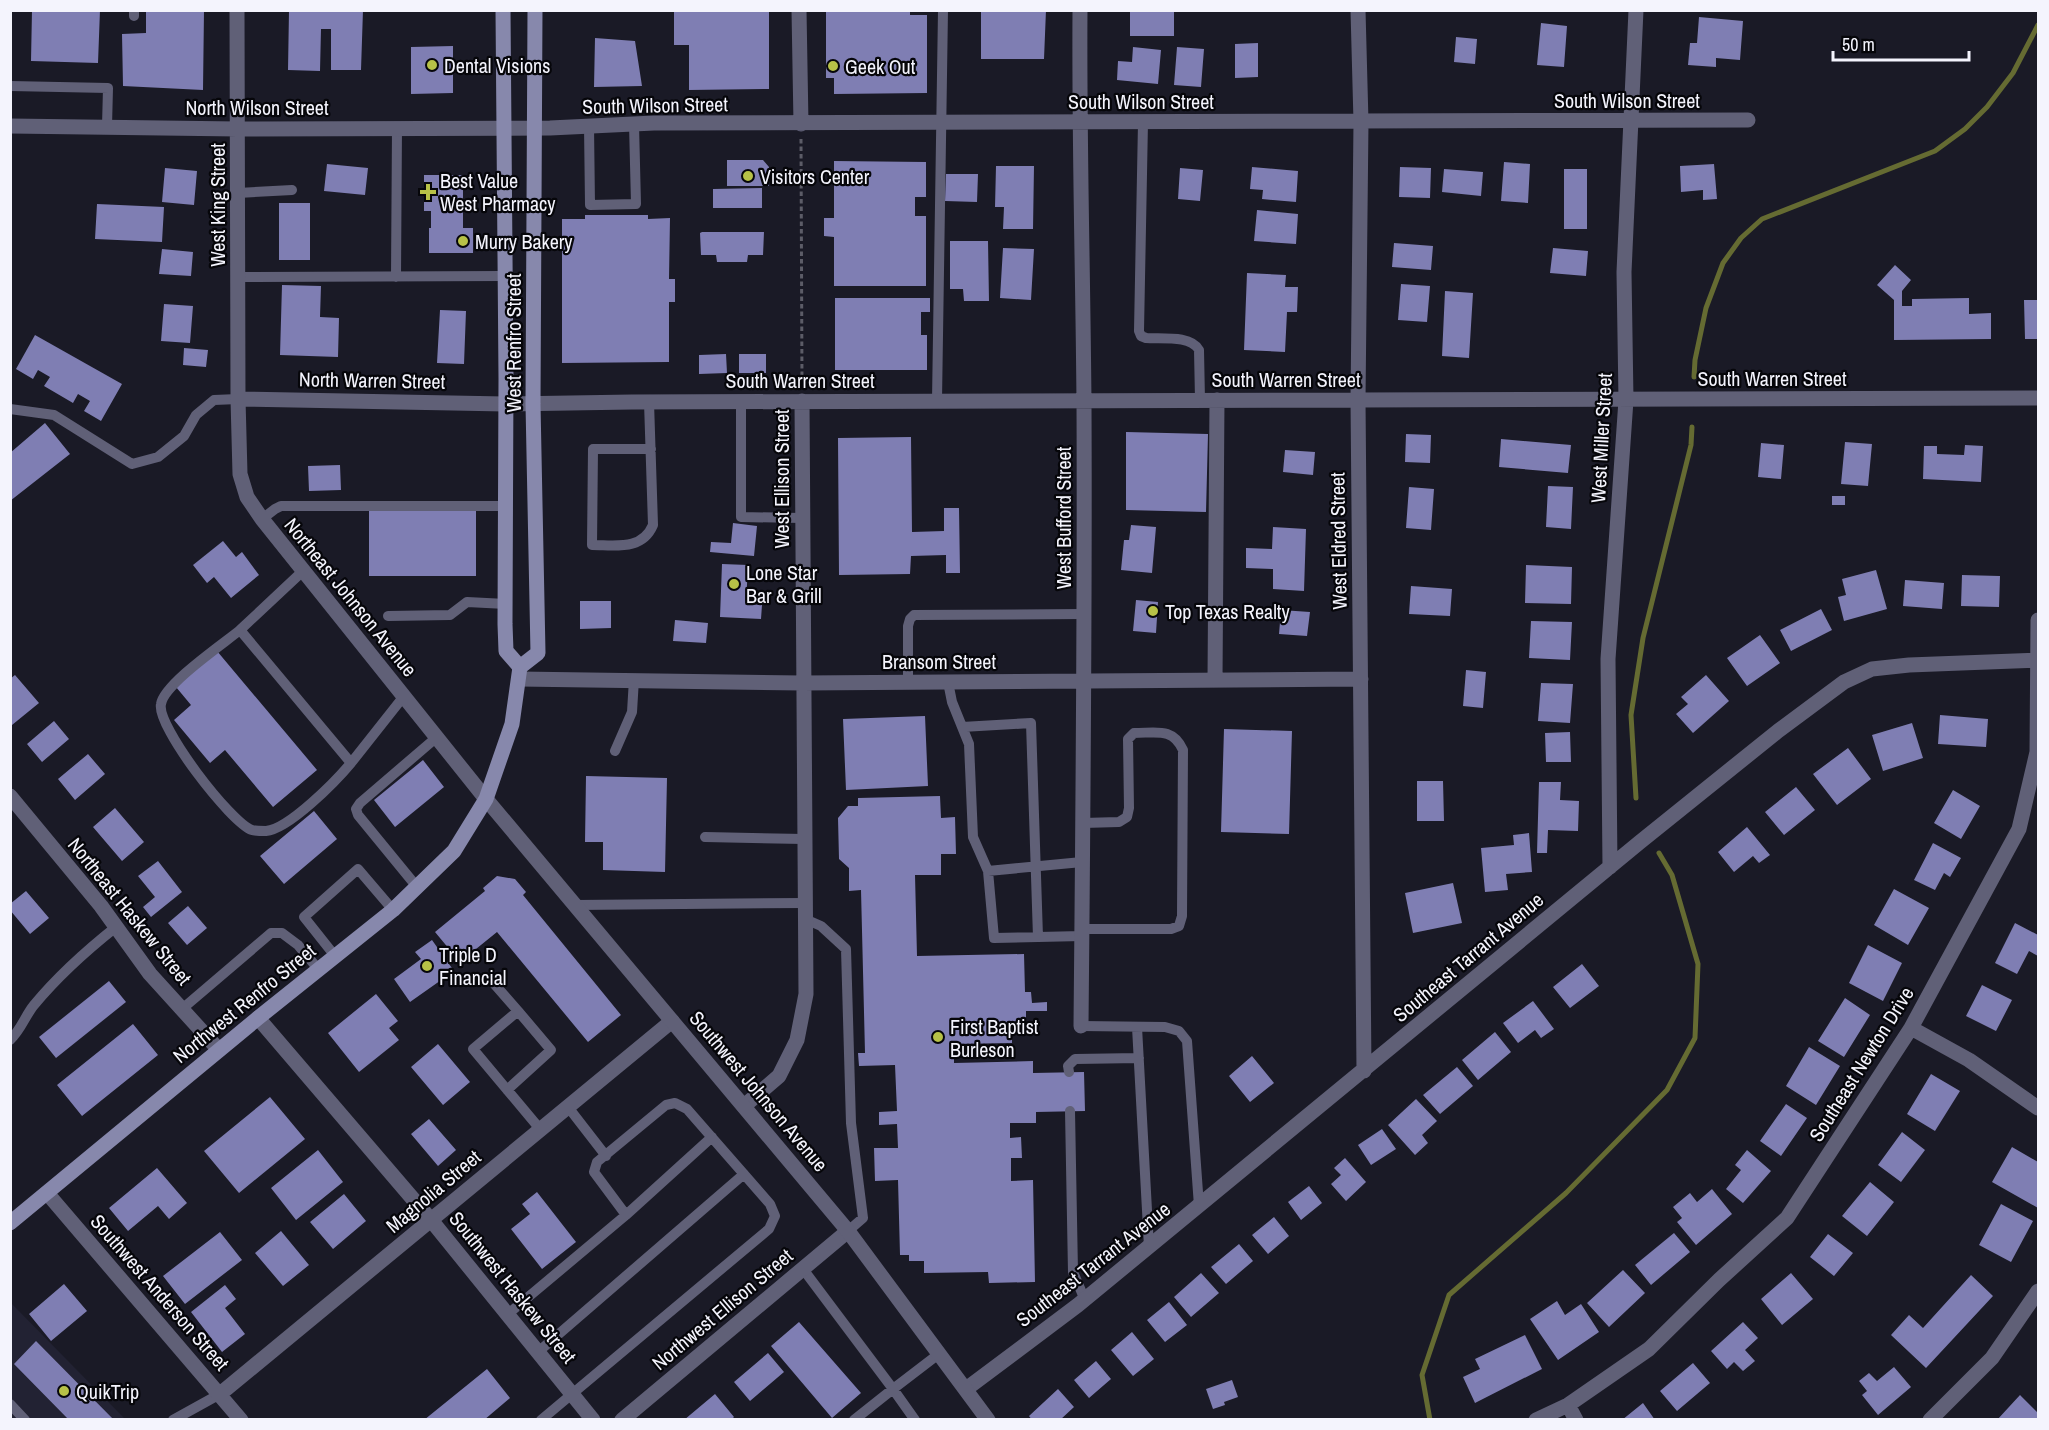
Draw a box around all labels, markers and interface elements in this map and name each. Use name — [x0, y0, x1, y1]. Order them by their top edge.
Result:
scale bar — [1833, 24, 1970, 62]
text: 50 m — [1842, 32, 1875, 57]
place label: Dental Visions — [444, 52, 550, 79]
place label: Geek Out — [845, 53, 916, 80]
marker: Dental Visions — [425, 58, 439, 72]
marker: Geek Out — [826, 59, 840, 73]
street label: South Wilson Street — [1554, 87, 1700, 114]
street label: South Wilson Street — [1068, 88, 1214, 115]
street label: South Wilson Street — [582, 90, 729, 120]
street label: North Wilson Street — [185, 94, 329, 121]
street label: West King Street — [204, 143, 231, 267]
place label: Visitors Center — [760, 163, 870, 190]
place label: Best Value West Pharmacy — [440, 167, 556, 217]
marker: Visitors Center — [741, 169, 755, 183]
marker: Best Value West Pharmacy — [421, 185, 435, 199]
place label: Murry Bakery — [475, 228, 573, 255]
marker: Murry Bakery — [456, 234, 470, 248]
street label: West Renfro Street — [500, 273, 527, 413]
street label: North Warren Street — [299, 365, 446, 395]
street label: South Warren Street — [1698, 365, 1847, 392]
street label: South Warren Street — [1212, 366, 1361, 393]
street label: South Warren Street — [726, 367, 875, 394]
street label: West Miller Street — [1584, 372, 1618, 504]
street label: West Ellison Street — [768, 409, 795, 549]
street label: West Bufford Street — [1050, 446, 1077, 589]
street label: West Eldred Street — [1323, 472, 1353, 610]
street label: Northeast Johnson Avenue — [279, 512, 423, 682]
place label: Lone Star Bar & Grill — [746, 559, 822, 609]
marker: Lone Star Bar & Grill — [727, 577, 741, 591]
place label: Top Texas Realty — [1165, 598, 1290, 625]
marker: Top Texas Realty — [1146, 604, 1160, 618]
street label: Bransom Street — [882, 648, 996, 675]
street label: Northeast Haskew Street — [62, 832, 198, 991]
street label: Southeast Tarrant Avenue — [1387, 886, 1549, 1028]
street label: Northwest Renfro Street — [167, 937, 321, 1069]
place label: Triple D Financial — [439, 941, 506, 991]
marker: Triple D Financial — [420, 959, 434, 973]
street label: Southeast Newton Drive — [1802, 981, 1920, 1147]
street label: Southwest Johnson Avenue — [684, 1005, 834, 1177]
place label: First Baptist Burleson — [950, 1013, 1039, 1063]
marker: First Baptist Burleson — [931, 1030, 945, 1044]
street label: Magnolia Street — [380, 1143, 486, 1239]
street label: Southeast Tarrant Avenue — [1010, 1195, 1176, 1333]
street label: Southwest Haskew Street — [443, 1206, 583, 1369]
street label: Southwest Anderson Street — [85, 1208, 236, 1376]
street label: Northwest Ellison Street — [646, 1242, 798, 1376]
place label: QuikTrip — [76, 1378, 139, 1405]
marker: QuikTrip — [57, 1384, 71, 1398]

